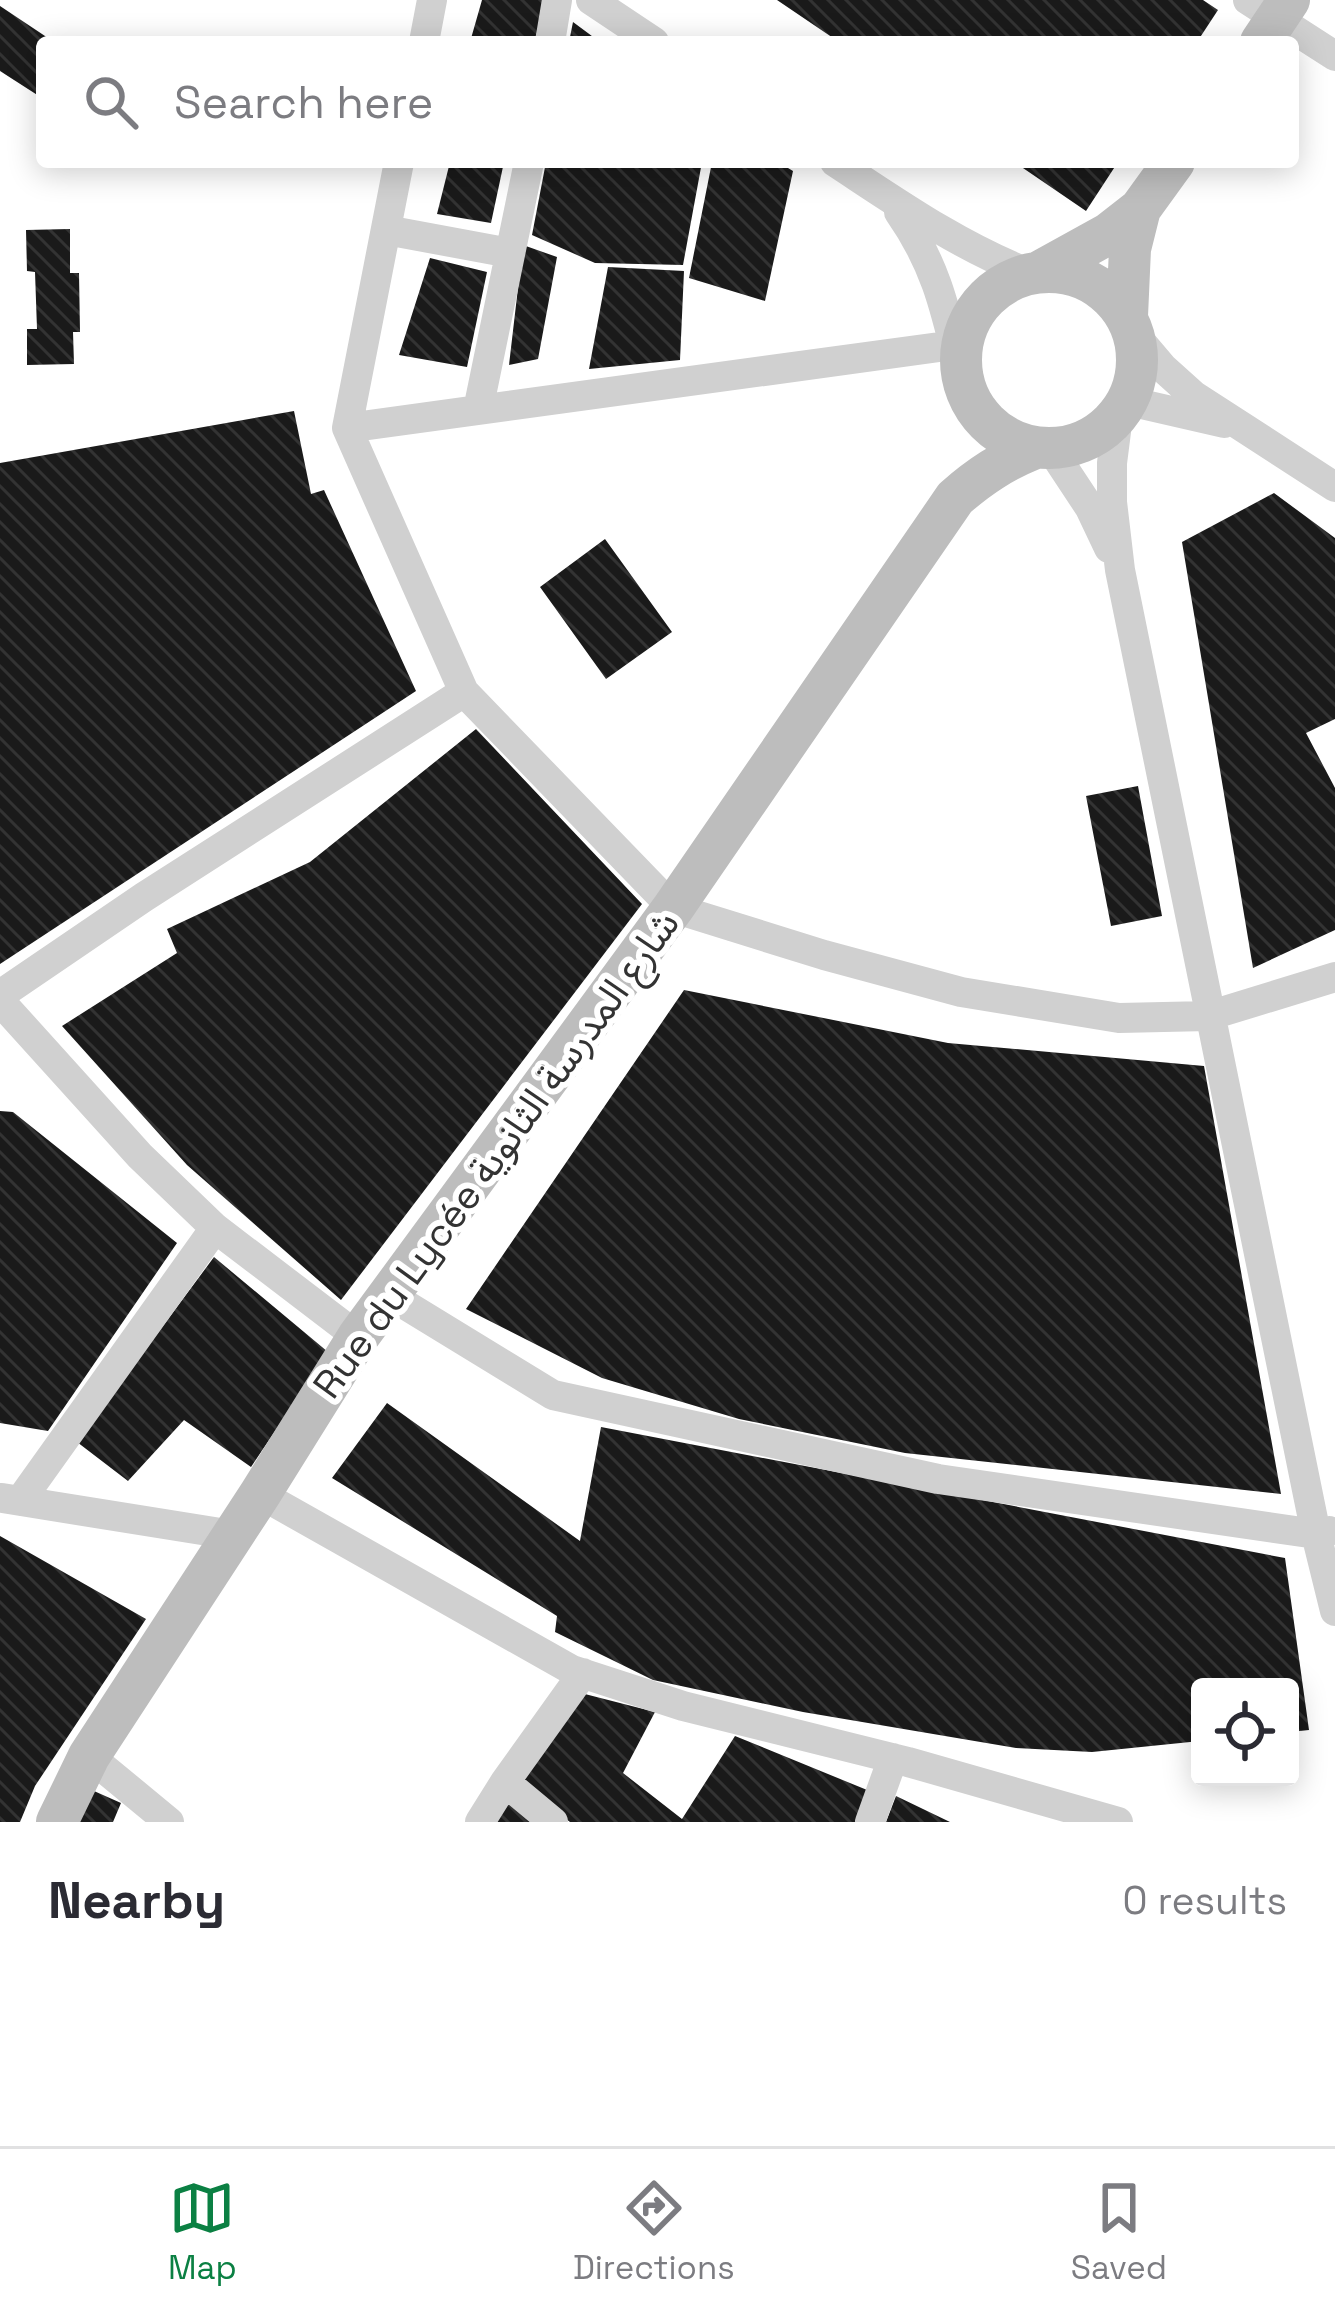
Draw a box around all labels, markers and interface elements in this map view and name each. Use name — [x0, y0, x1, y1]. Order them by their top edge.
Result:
search box — [36, 36, 1299, 168]
icon: search — [78, 69, 144, 135]
text: Search here — [174, 74, 433, 131]
street label: Rue du Lycée شارع المدرسة الثانوية — [302, 900, 693, 1410]
map controls — [1191, 1678, 1299, 1786]
button: locate — [1191, 1678, 1299, 1786]
text: Nearby — [48, 1868, 225, 1933]
text: 0 results — [1122, 1876, 1287, 1925]
tab: Map — [168, 2175, 237, 2289]
tab: Directions — [573, 2175, 735, 2289]
tab: Saved — [1071, 2175, 1167, 2289]

